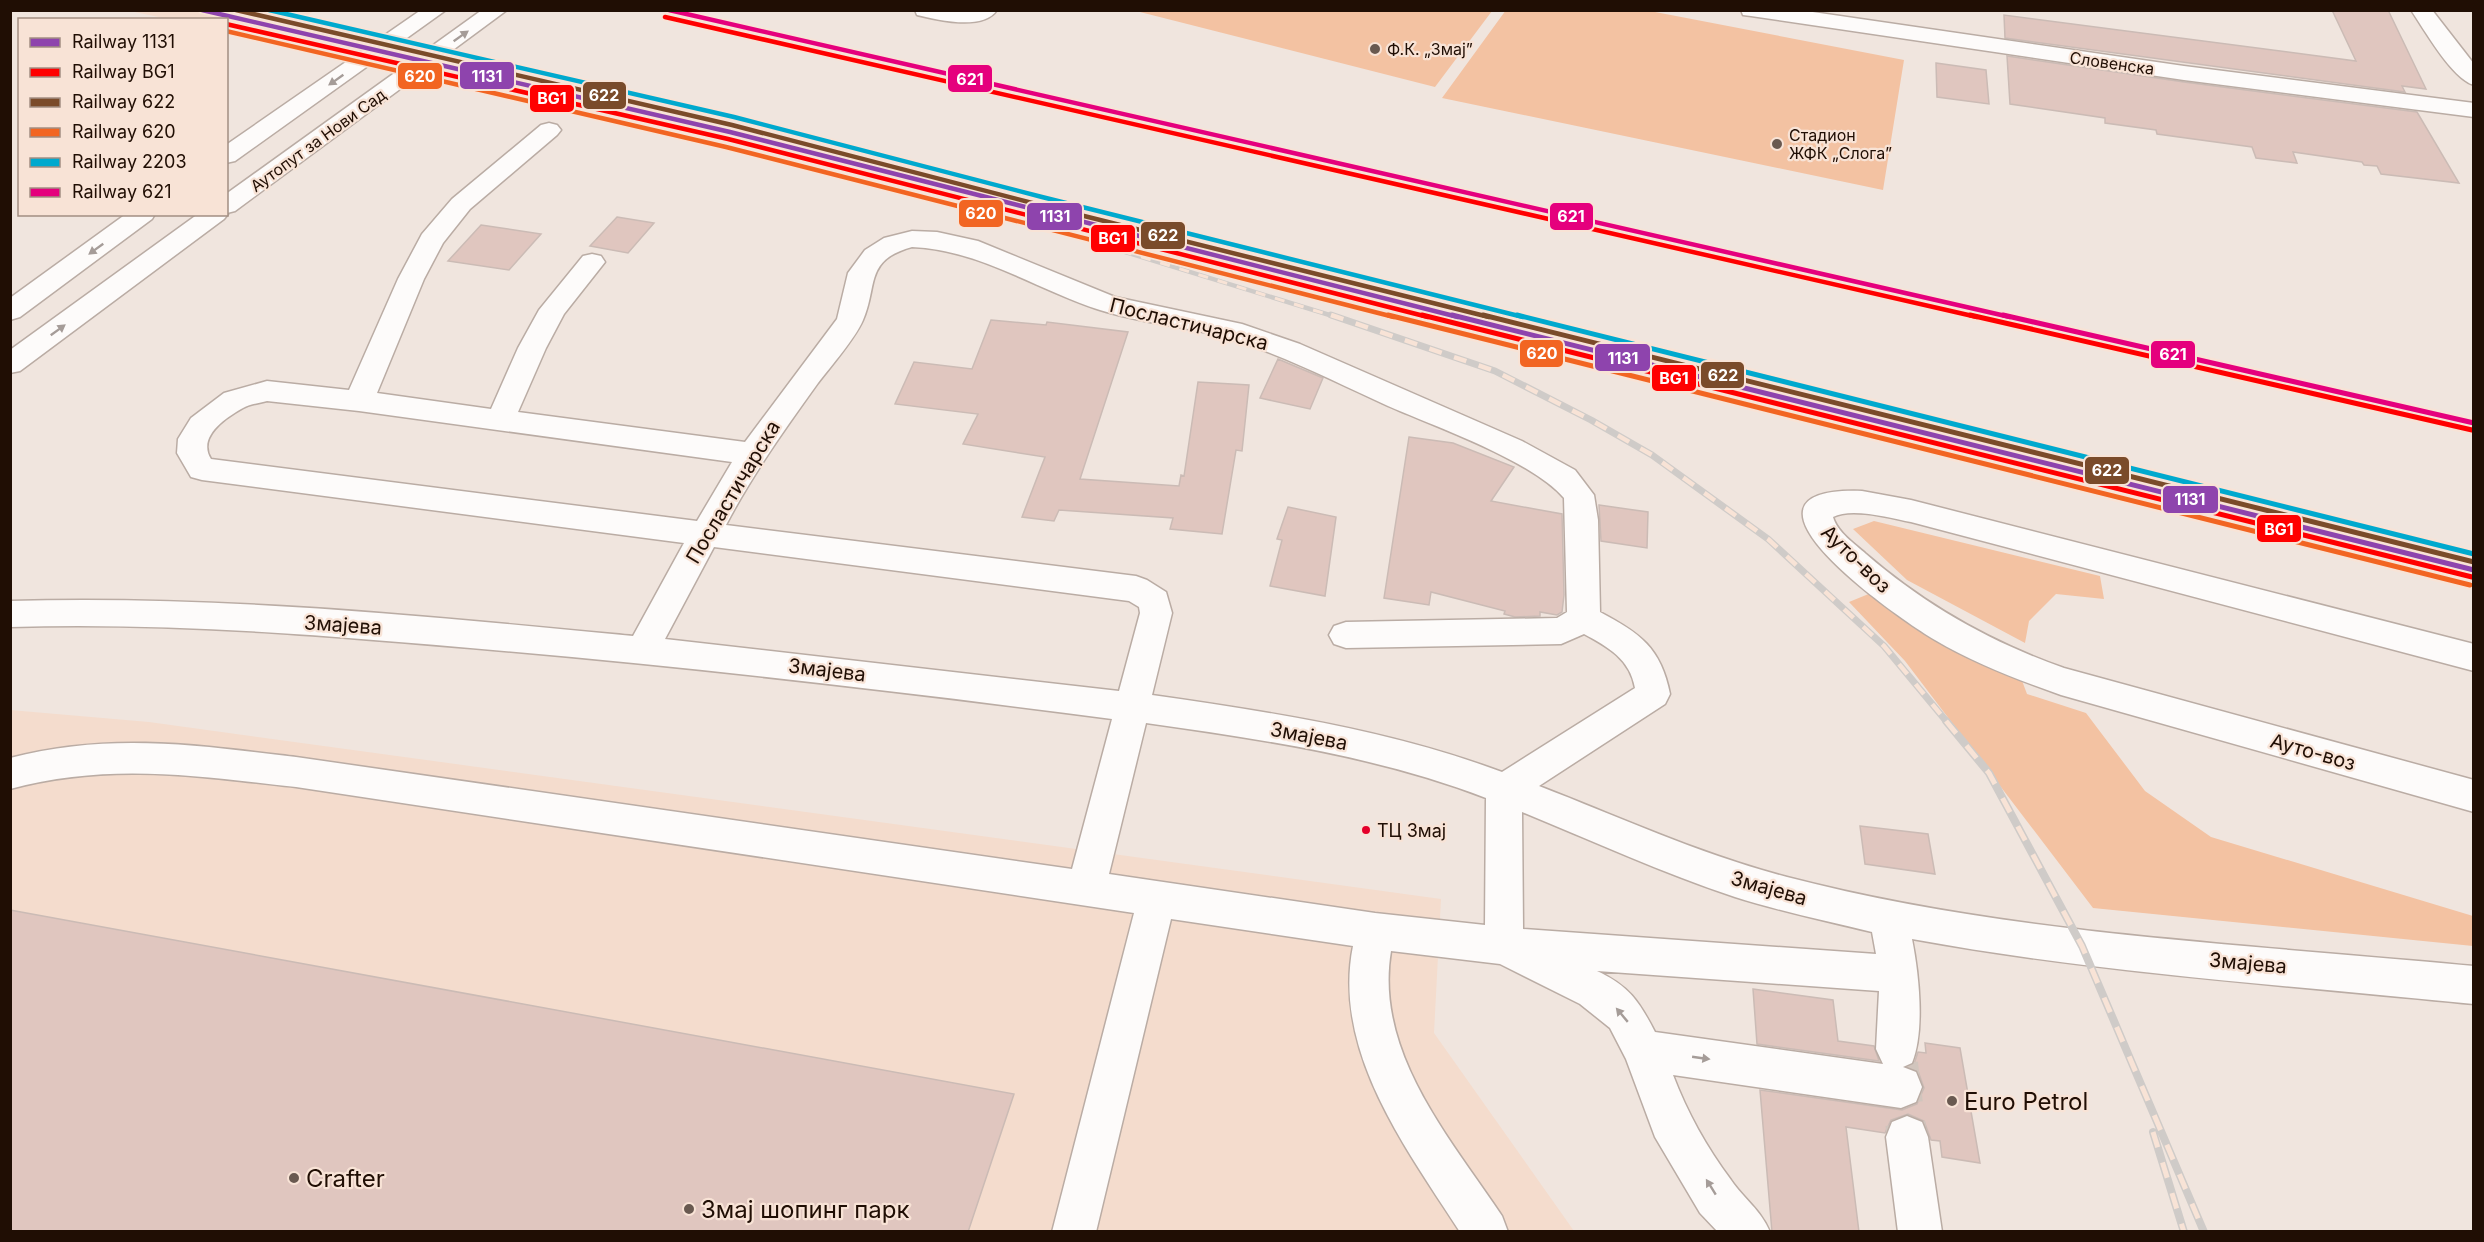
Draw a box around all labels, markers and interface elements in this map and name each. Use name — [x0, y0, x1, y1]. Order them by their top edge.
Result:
legend — [18, 18, 228, 216]
one-way arrow — [452, 30, 468, 42]
text: Railway 1131 — [72, 31, 175, 52]
place label: Ф.К. „Змај” — [1387, 39, 1473, 59]
marker: Ф.К. „Змај” — [1368, 42, 1382, 56]
street label: Словенска — [2068, 47, 2156, 79]
text: Railway BG1 — [72, 61, 175, 82]
line badge: 1131 — [459, 61, 515, 90]
line badge: 620 — [397, 62, 443, 90]
line badge: 621 — [947, 64, 993, 93]
text: 620 — [404, 66, 436, 86]
text: 1131 — [471, 66, 503, 86]
text: 621 — [956, 69, 984, 89]
one-way arrow — [328, 74, 344, 86]
line badge: 622 — [582, 81, 627, 110]
street label: Аутопут за Нови Сад — [246, 84, 390, 196]
line badge: BG1 — [529, 84, 575, 113]
text: 622 — [589, 85, 619, 105]
text: BG1 — [537, 88, 567, 108]
text: Railway 622 — [72, 91, 175, 112]
text: Railway 620 — [72, 121, 176, 142]
place label: Стадион ЖФК „Слога” — [1789, 125, 1892, 163]
marker: Стадион ЖФК „Слога” — [1770, 137, 1784, 151]
text: Railway 2203 — [72, 151, 187, 172]
text: Railway 621 — [72, 181, 172, 202]
line badge: 620 — [958, 199, 1004, 228]
line badge: 1131 — [1026, 202, 1083, 231]
line badge: 621 — [1549, 202, 1594, 231]
text: 620 — [965, 203, 997, 223]
text: 1131 — [1039, 206, 1071, 226]
text: 621 — [1557, 206, 1585, 226]
line badge: 622 — [1140, 221, 1186, 250]
line badge: BG1 — [1090, 224, 1136, 253]
text: 622 — [1148, 225, 1178, 245]
text: BG1 — [1098, 228, 1128, 248]
one-way arrow — [88, 243, 104, 255]
street label: Посластичарска — [1107, 293, 1271, 355]
one-way arrow — [50, 324, 65, 336]
line badge: 620 — [1519, 339, 1564, 368]
line badge: 621 — [2150, 340, 2196, 369]
text: 620 — [1526, 343, 1558, 363]
line badge: 1131 — [1594, 343, 1651, 372]
text: 621 — [2159, 344, 2187, 364]
text: 1131 — [1607, 348, 1639, 368]
line badge: 622 — [1700, 361, 1745, 389]
line badge: BG1 — [1651, 364, 1697, 392]
text: 622 — [1708, 365, 1738, 385]
text: BG1 — [1659, 368, 1689, 388]
street label: Посластичарска — [681, 416, 785, 568]
line badge: 622 — [2084, 456, 2130, 485]
text: 622 — [2092, 460, 2122, 480]
line badge: 1131 — [2162, 485, 2219, 514]
text: 1131 — [2174, 489, 2206, 509]
line badge: BG1 — [2256, 514, 2302, 543]
text: BG1 — [2264, 519, 2294, 539]
street label: Ауто-воз — [1816, 520, 1896, 598]
street label: Змајева — [303, 610, 383, 640]
street label: Змајева — [787, 653, 867, 687]
street label: Змајева — [1268, 717, 1350, 755]
street label: Ауто-воз — [2268, 728, 2358, 776]
place label: ТЦ Змај — [1377, 820, 1446, 841]
marker: ТЦ Змај — [1360, 824, 1372, 836]
street label: Змајева — [1728, 866, 1810, 910]
street label: Змајева — [2208, 948, 2288, 978]
one-way arrow — [1616, 1007, 1629, 1022]
one-way arrow — [1692, 1054, 1711, 1063]
place label: Euro Petrol — [1964, 1087, 2088, 1116]
marker: Euro Petrol — [1945, 1094, 1959, 1108]
place label: Crafter — [306, 1164, 385, 1193]
marker: Crafter — [287, 1171, 301, 1185]
one-way arrow — [1705, 1179, 1716, 1195]
place label: Змај шопинг парк — [701, 1195, 909, 1224]
marker: Змај шопинг парк — [682, 1202, 696, 1216]

